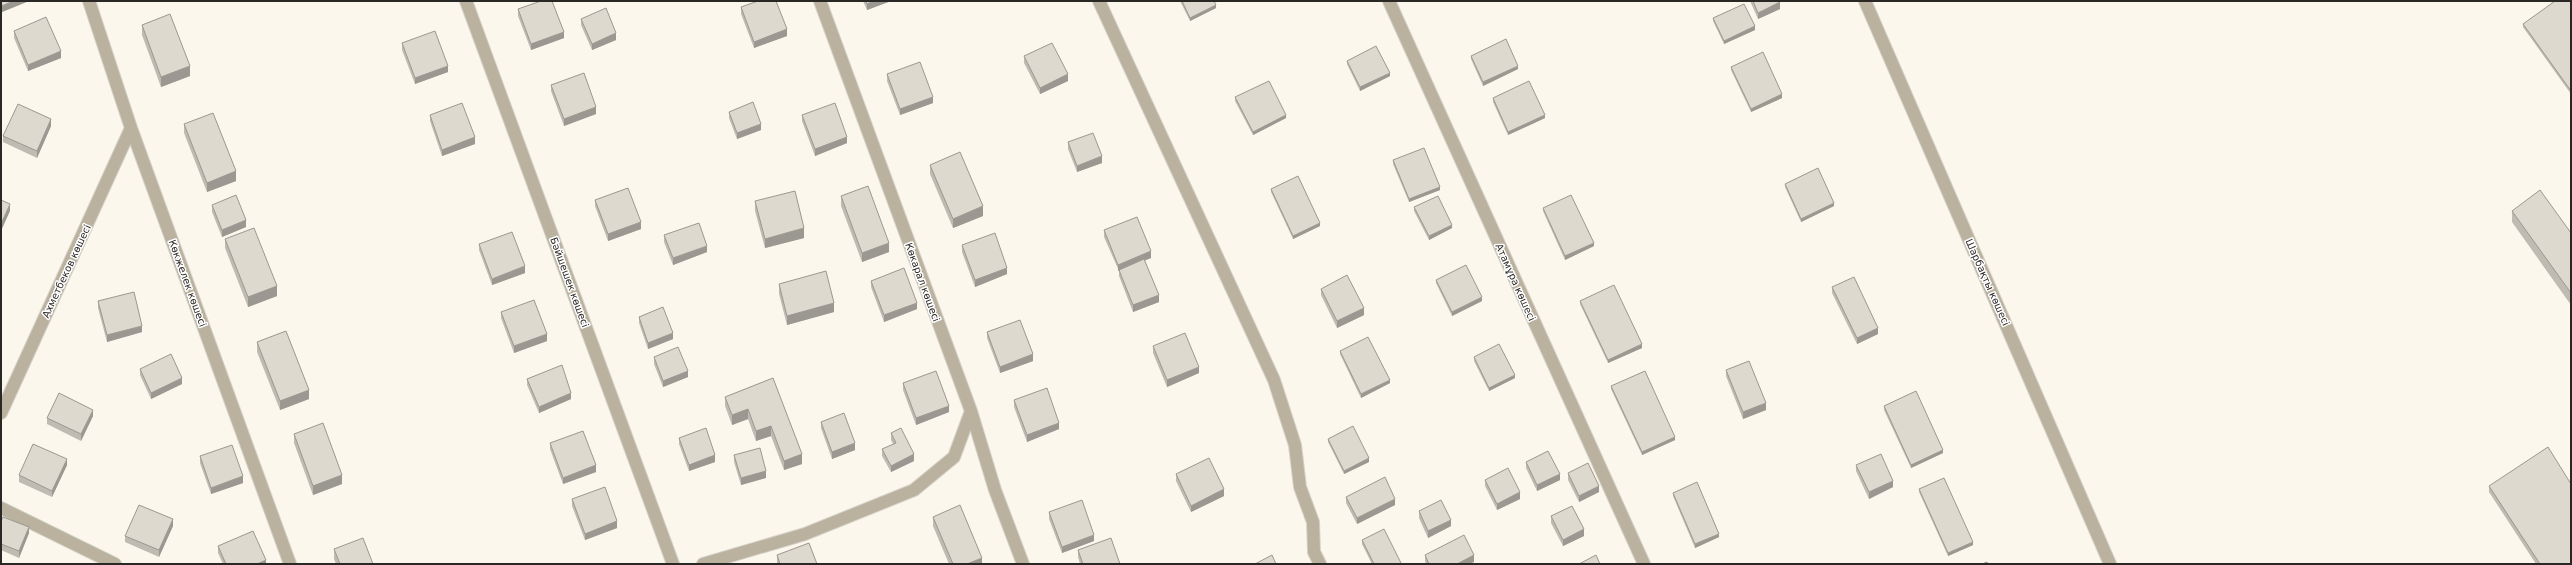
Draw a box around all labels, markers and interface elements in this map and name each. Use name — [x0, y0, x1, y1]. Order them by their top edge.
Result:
street label: Ахметбеков көшесі — [40, 223, 93, 320]
street label: Бәйшешек көшесі — [548, 236, 591, 329]
street label: Шарбақты көшесі — [1963, 237, 2012, 327]
street label: Көкжелек көшесі — [167, 238, 208, 328]
street label: Көкарал көшесі — [903, 241, 942, 323]
street label: Атамұра көшесі — [1494, 242, 1538, 323]

